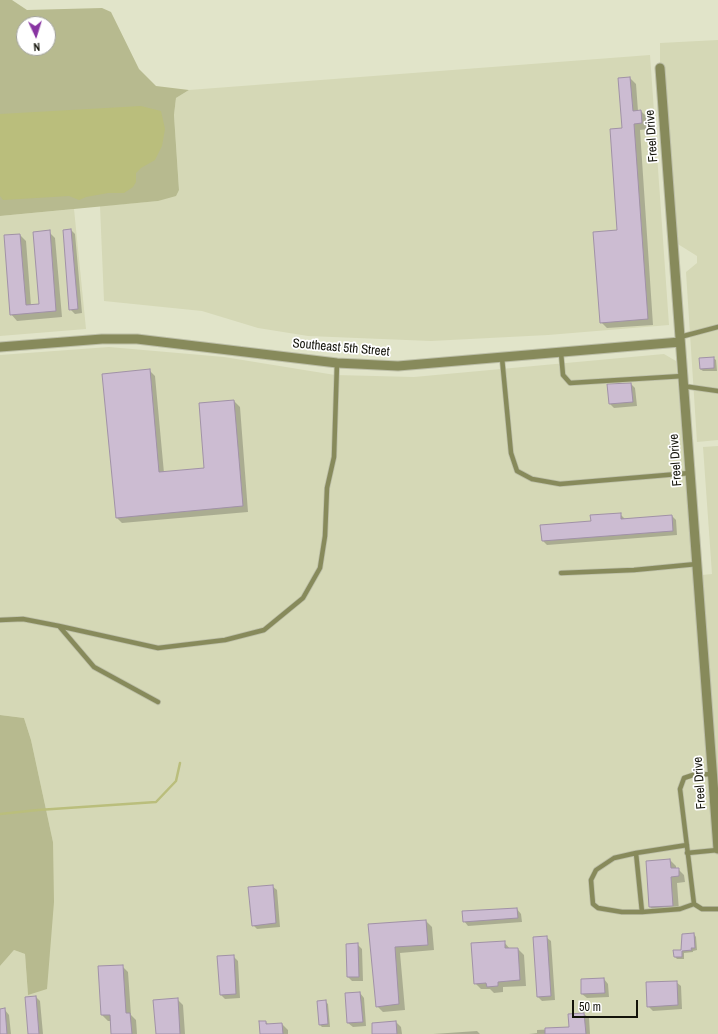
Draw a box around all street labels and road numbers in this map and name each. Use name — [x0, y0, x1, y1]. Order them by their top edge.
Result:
street label: Freel Drive — [642, 109, 662, 163]
street label: Southeast 5th Street — [292, 336, 390, 360]
street label: Freel Drive — [666, 433, 686, 487]
street label: Freel Drive — [690, 756, 710, 810]

